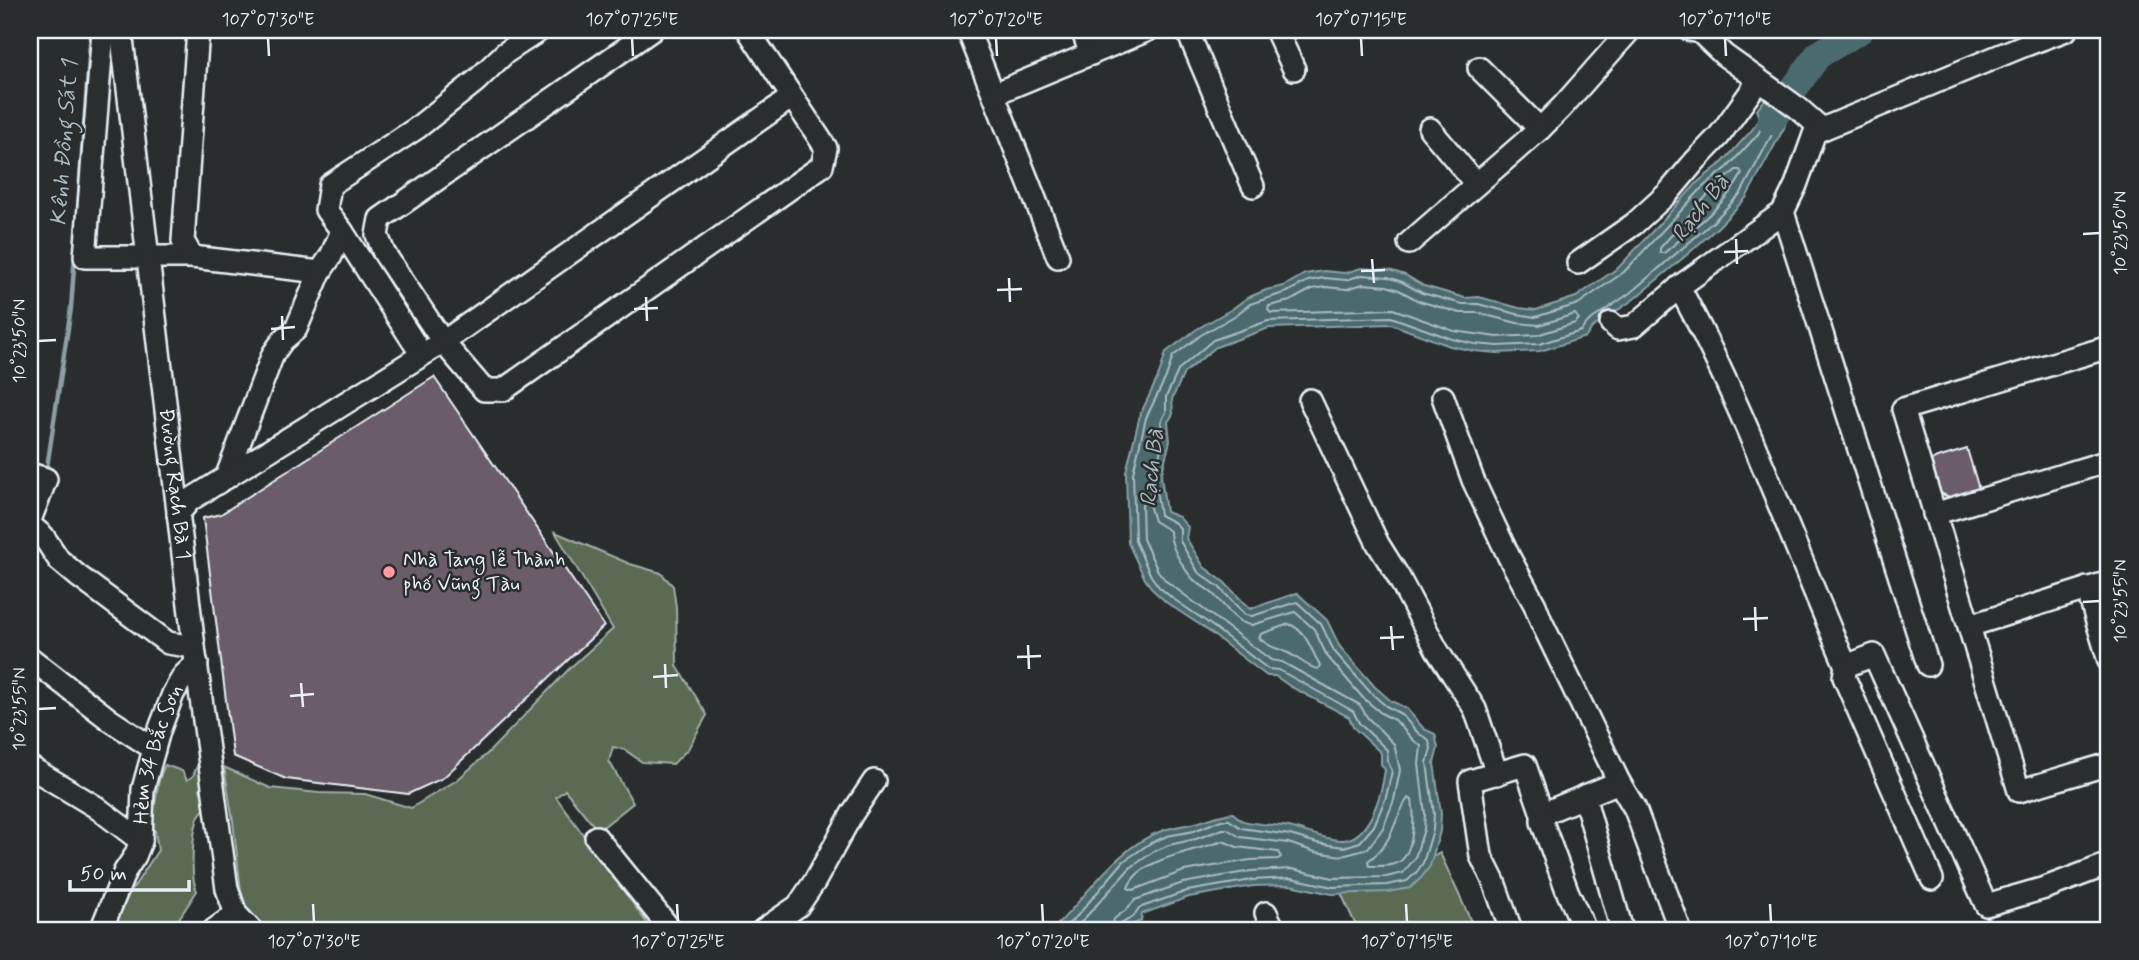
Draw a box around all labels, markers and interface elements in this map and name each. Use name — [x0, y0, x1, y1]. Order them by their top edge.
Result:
text: 107°07'30"E — [222, 8, 314, 32]
text: 107°07'25"E — [586, 8, 678, 32]
text: 107°07'20"E — [949, 8, 1043, 32]
text: 107°07'15"E — [1315, 8, 1407, 32]
text: 107°07'10"E — [1679, 8, 1771, 32]
water label: Kênh Đồng Sát 1 — [44, 57, 88, 227]
water label: Rạch Bà — [1665, 169, 1737, 249]
text: 10°23'50"N — [2109, 191, 2133, 275]
text: 10°23'50"N — [8, 299, 32, 383]
street label: Đường Rạch Bà 1 — [152, 407, 198, 561]
water label: Rạch Bà — [1134, 428, 1172, 508]
place label: Nhà Tang lễ Thành phố Vũng Tàu — [403, 546, 565, 600]
text: 10°23'55"N — [2109, 559, 2133, 643]
marker: Nhà Tang lễ Thành phố Vũng Tàu — [381, 564, 397, 580]
text: 10°23'55"N — [8, 667, 32, 751]
street label: Hẻm 34 Bắc Sơn — [128, 679, 190, 825]
scale bar — [70, 848, 189, 892]
text: 50 m — [80, 860, 127, 888]
text: 107°07'30"E — [268, 930, 360, 954]
text: 107°07'25"E — [632, 930, 724, 954]
text: 107°07'20"E — [996, 930, 1090, 954]
text: 107°07'15"E — [1361, 930, 1453, 954]
text: 107°07'10"E — [1725, 930, 1817, 954]

